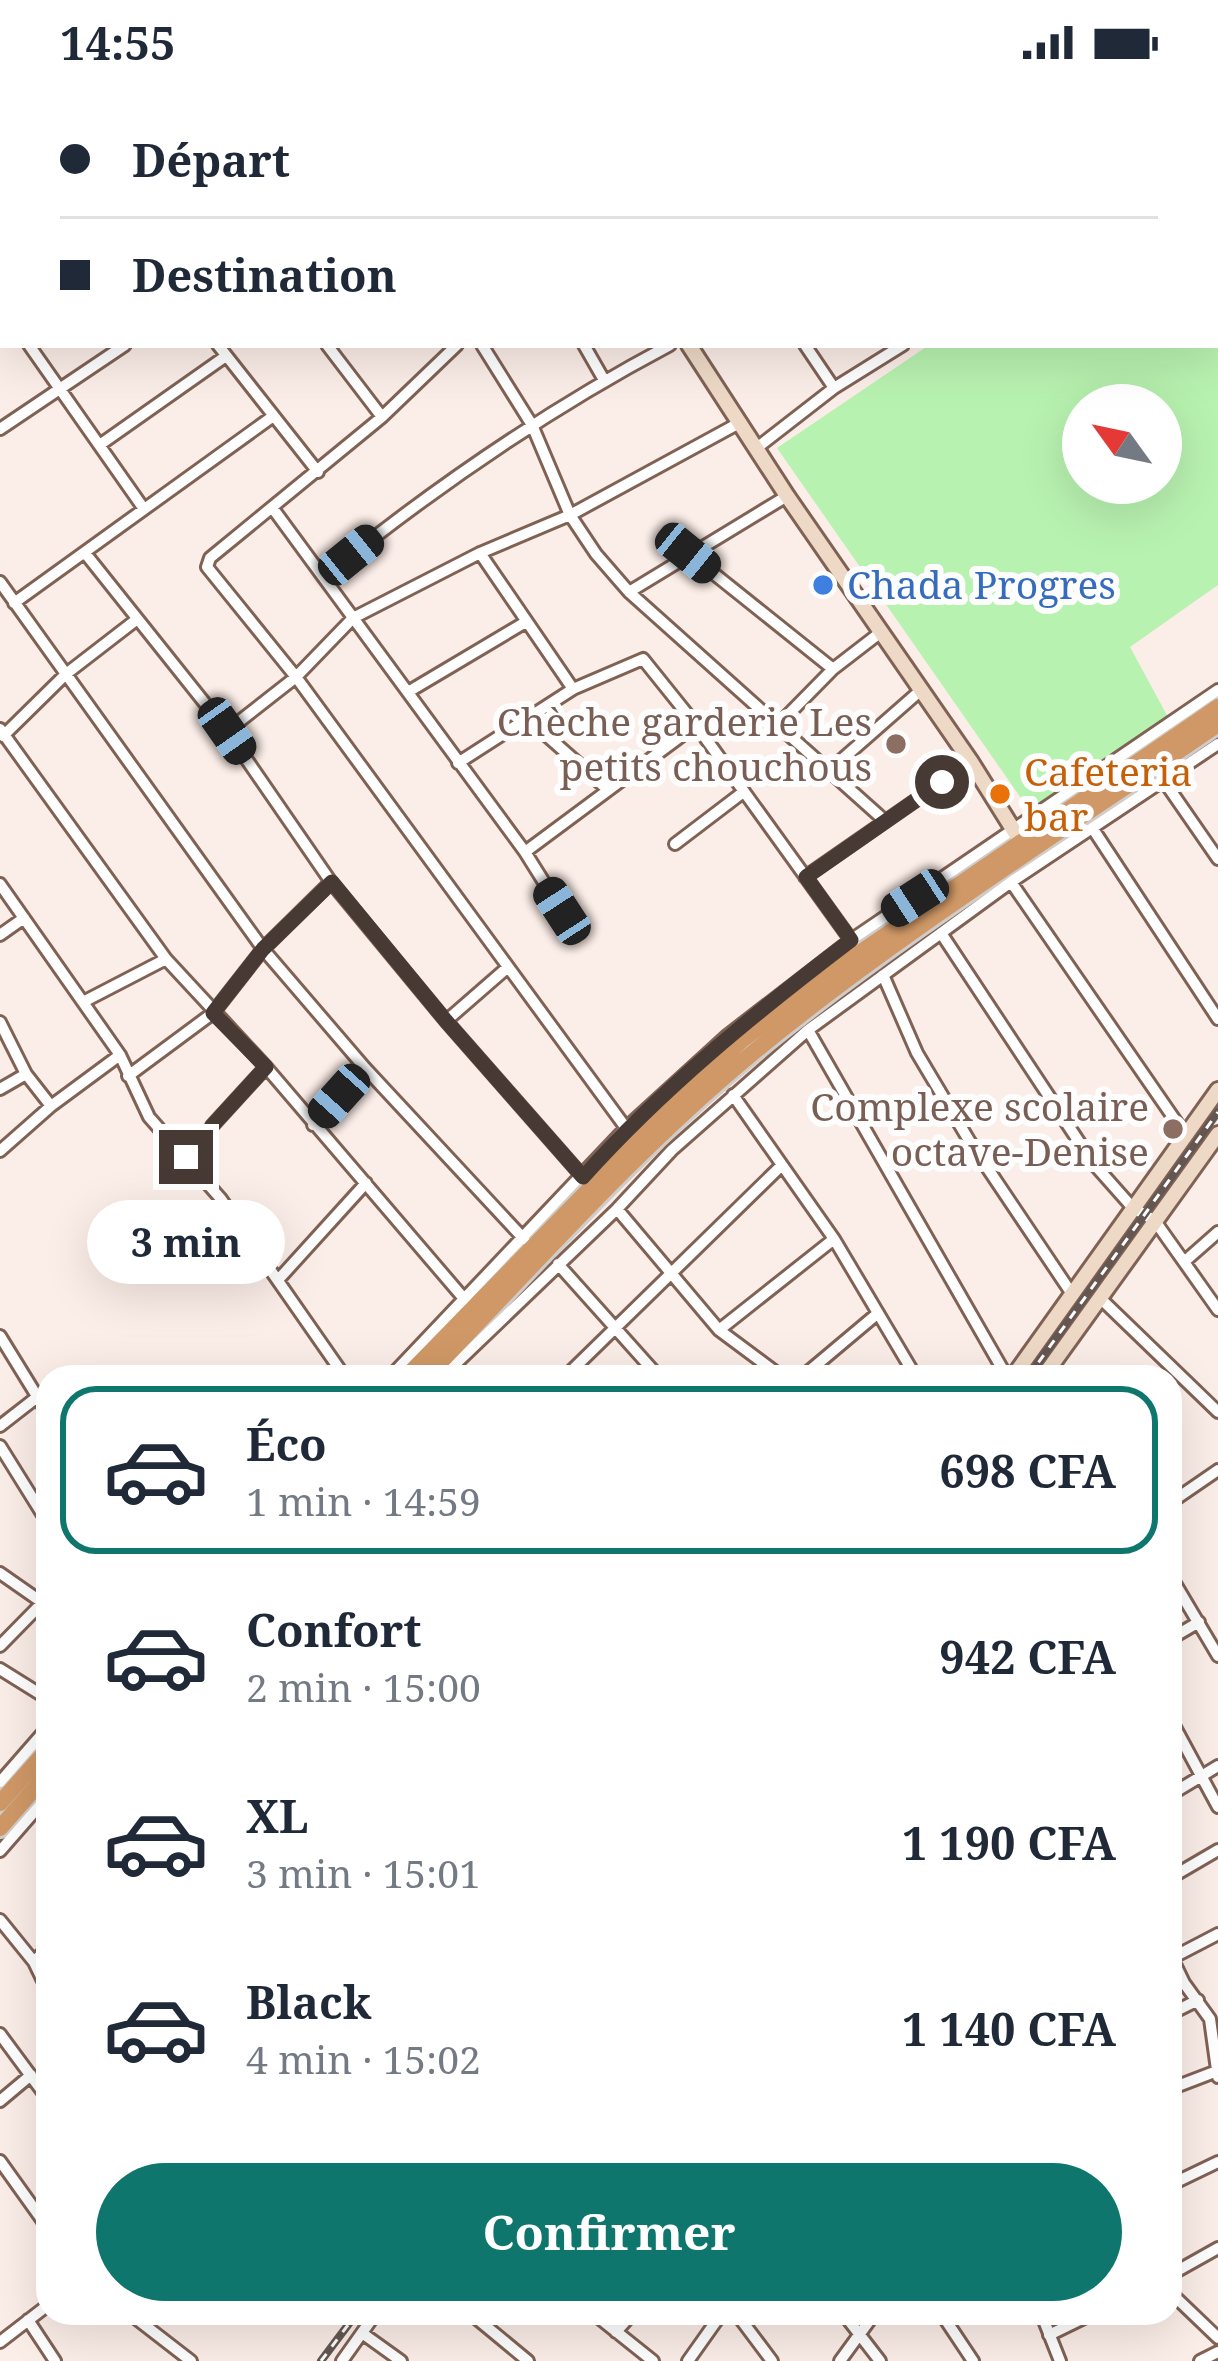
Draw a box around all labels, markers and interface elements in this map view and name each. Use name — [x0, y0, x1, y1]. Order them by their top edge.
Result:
text: 14:55 — [60, 12, 175, 73]
text: Départ — [132, 129, 290, 190]
text: Destination — [132, 244, 397, 305]
north arrow — [1062, 384, 1182, 504]
map controls — [1062, 384, 1182, 504]
car — [649, 516, 727, 590]
car — [312, 518, 390, 592]
place label: Chada Progres — [847, 557, 1116, 610]
marker: Chada Progres — [810, 572, 836, 598]
car — [192, 691, 262, 771]
place label: Chèche garderie Les petits chouchous — [497, 694, 872, 792]
marker: Chèche garderie Les petits chouchous — [883, 731, 909, 757]
place label: Cafeteria bar — [1024, 744, 1193, 842]
route start — [915, 755, 969, 809]
marker: Cafeteria bar — [987, 781, 1013, 807]
car — [875, 863, 955, 933]
car — [527, 871, 597, 951]
car — [302, 1057, 376, 1135]
place label: Complexe scolaire octave-Denise — [810, 1079, 1149, 1177]
marker: Complexe scolaire octave-Denise — [1160, 1116, 1186, 1142]
route end — [159, 1130, 213, 1184]
callout: 3 min — [87, 1199, 285, 1283]
text: 3 min — [131, 1215, 241, 1268]
text: Éco — [246, 1413, 327, 1474]
icon: car — [102, 1416, 210, 1524]
text: 698 CFA — [939, 1440, 1116, 1501]
text: 1 min · 14:59 — [246, 1474, 481, 1527]
text: Confort — [246, 1599, 421, 1660]
icon: car — [102, 1602, 210, 1710]
text: 942 CFA — [939, 1626, 1116, 1687]
text: 2 min · 15:00 — [246, 1660, 481, 1713]
text: XL — [246, 1785, 308, 1846]
icon: car — [102, 1788, 210, 1896]
text: 1 190 CFA — [902, 1812, 1116, 1873]
text: 3 min · 15:01 — [246, 1846, 481, 1899]
text: Black — [246, 1971, 371, 2032]
icon: car — [102, 1974, 210, 2082]
text: 1 140 CFA — [902, 1998, 1116, 2059]
text: 4 min · 15:02 — [246, 2032, 481, 2085]
button: Confirmer — [96, 2163, 1122, 2301]

